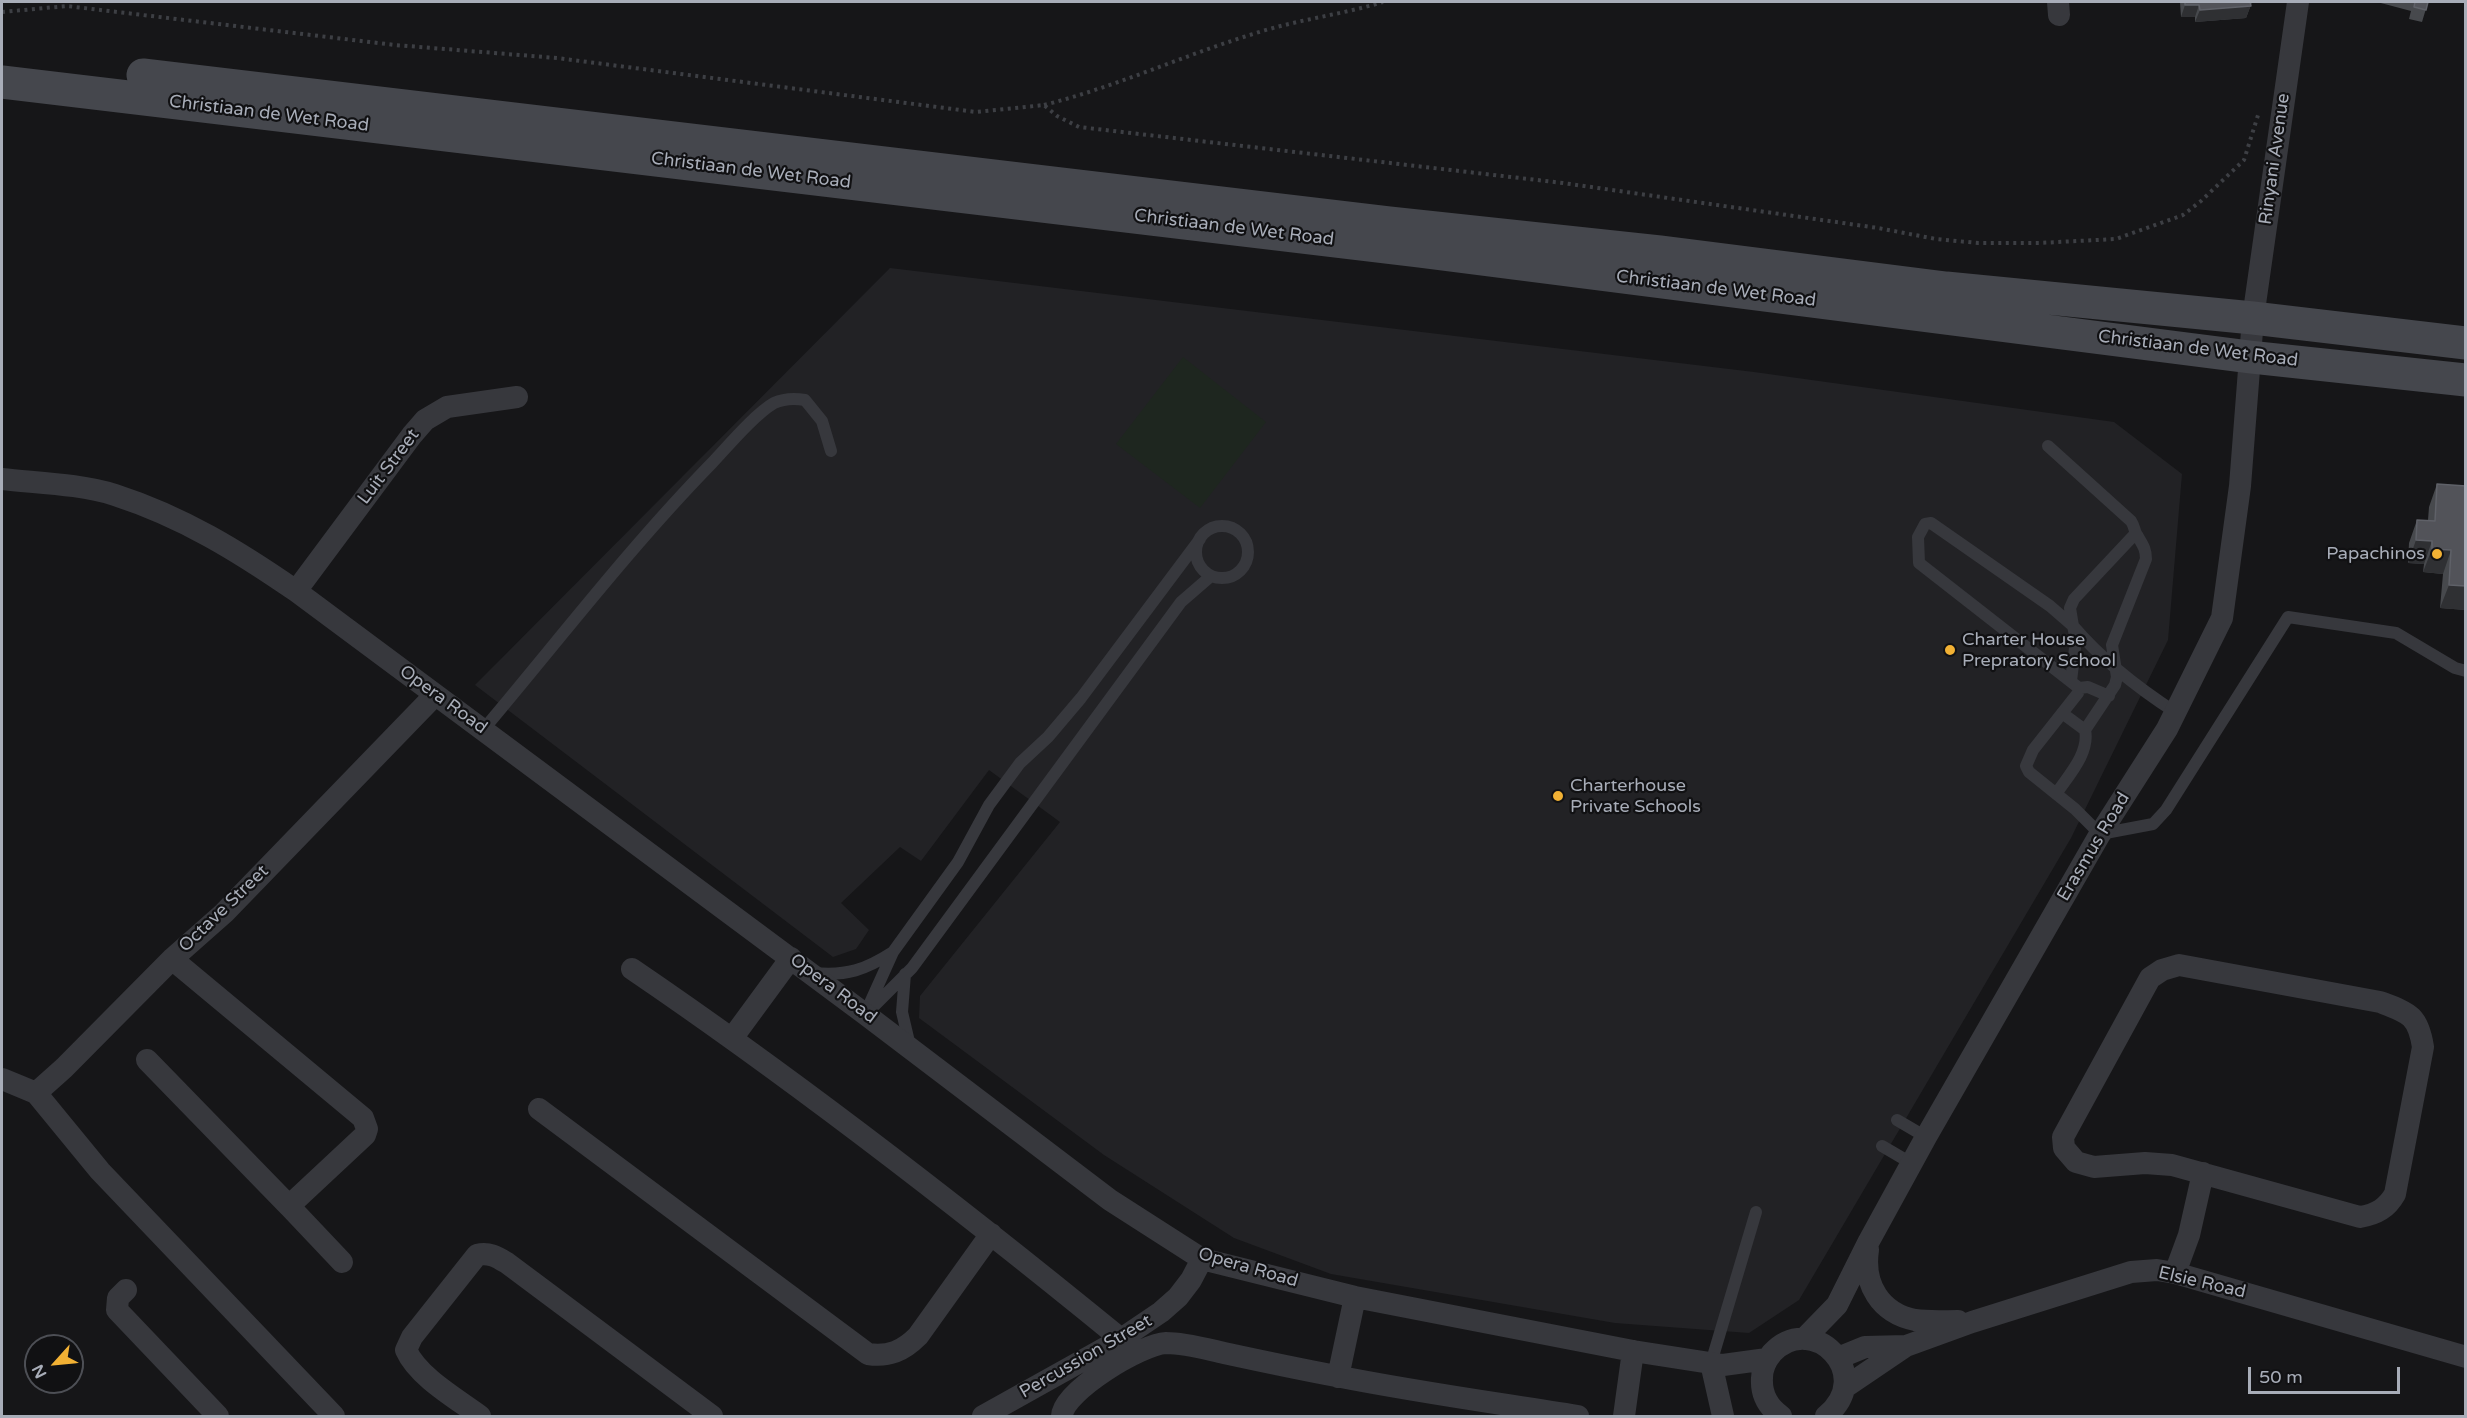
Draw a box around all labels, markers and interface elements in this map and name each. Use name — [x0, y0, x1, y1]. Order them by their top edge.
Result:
street label: Christiaan de Wet Road — [168, 91, 370, 137]
street label: Rinyani Avenue — [2255, 92, 2295, 226]
street label: Christiaan de Wet Road — [650, 148, 852, 194]
street label: Christiaan de Wet Road — [1133, 205, 1335, 251]
street label: Christiaan de Wet Road — [1615, 266, 1817, 312]
street label: Christiaan de Wet Road — [2097, 326, 2299, 372]
street label: Luit Street — [354, 425, 424, 509]
place label: Papachinos — [2326, 543, 2425, 565]
marker: Papachinos — [2430, 547, 2444, 561]
place label: Charter House Prepratory School — [1962, 629, 2116, 672]
marker: Charter House Prepratory School — [1943, 643, 1957, 657]
street label: Opera Road — [395, 661, 491, 739]
place label: Charterhouse Private Schools — [1570, 775, 1701, 818]
marker: Charterhouse Private Schools — [1551, 789, 1565, 803]
street label: Erasmus Road — [2053, 789, 2135, 905]
street label: Octave Street — [175, 861, 273, 957]
street label: Opera Road — [785, 949, 881, 1029]
street label: Opera Road — [1196, 1243, 1300, 1293]
street label: Elsie Road — [2156, 1262, 2248, 1304]
street label: Percussion Street — [1016, 1310, 1156, 1404]
north arrow — [24, 1334, 84, 1394]
scale bar — [2251, 1355, 2402, 1393]
text: N — [28, 1361, 52, 1382]
text: 50 m — [2259, 1366, 2303, 1388]

